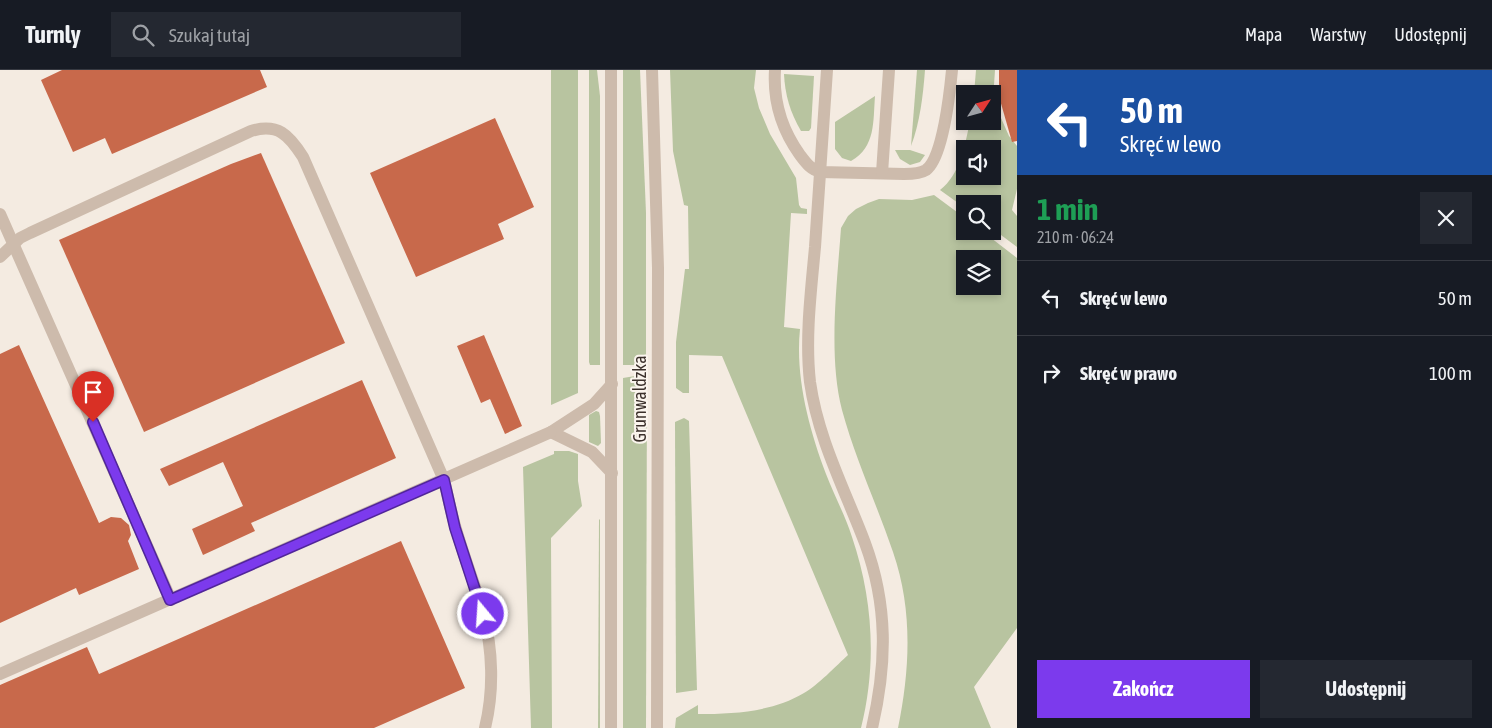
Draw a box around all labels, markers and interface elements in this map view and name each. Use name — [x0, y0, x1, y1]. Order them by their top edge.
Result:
search box — [111, 12, 461, 57]
text: Turnly — [25, 21, 81, 48]
icon: search — [129, 21, 157, 49]
text: Szukaj tutaj — [169, 24, 250, 46]
text: Mapa — [1245, 24, 1282, 45]
text: Warstwy — [1310, 24, 1366, 45]
text: Udostępnij — [1394, 24, 1467, 45]
north arrow — [956, 85, 1001, 130]
map controls — [956, 85, 1001, 295]
icon: left — [1037, 90, 1102, 155]
text: 50 m — [1120, 90, 1183, 130]
text: Skręć w lewo — [1120, 131, 1221, 157]
button: sound — [956, 140, 1001, 185]
text: 1 min — [1037, 192, 1098, 226]
button: close — [1420, 192, 1472, 244]
button: search — [956, 195, 1001, 240]
text: 210 m · 06:24 — [1037, 228, 1114, 246]
button: layers — [956, 250, 1001, 295]
icon: left — [1037, 284, 1065, 312]
text: Skręć w lewo — [1080, 287, 1167, 309]
text: 50 m — [1438, 287, 1472, 309]
street label: Grunwaldzka — [629, 355, 650, 443]
icon: right — [1037, 359, 1065, 387]
text: Skręć w prawo — [1080, 362, 1177, 384]
text: 100 m — [1429, 362, 1472, 384]
pin — [72, 371, 114, 422]
icon: arrive — [79, 378, 107, 406]
position arrow — [456, 587, 508, 639]
button: Zakończ — [1037, 660, 1250, 718]
button: Udostępnij — [1260, 660, 1472, 718]

